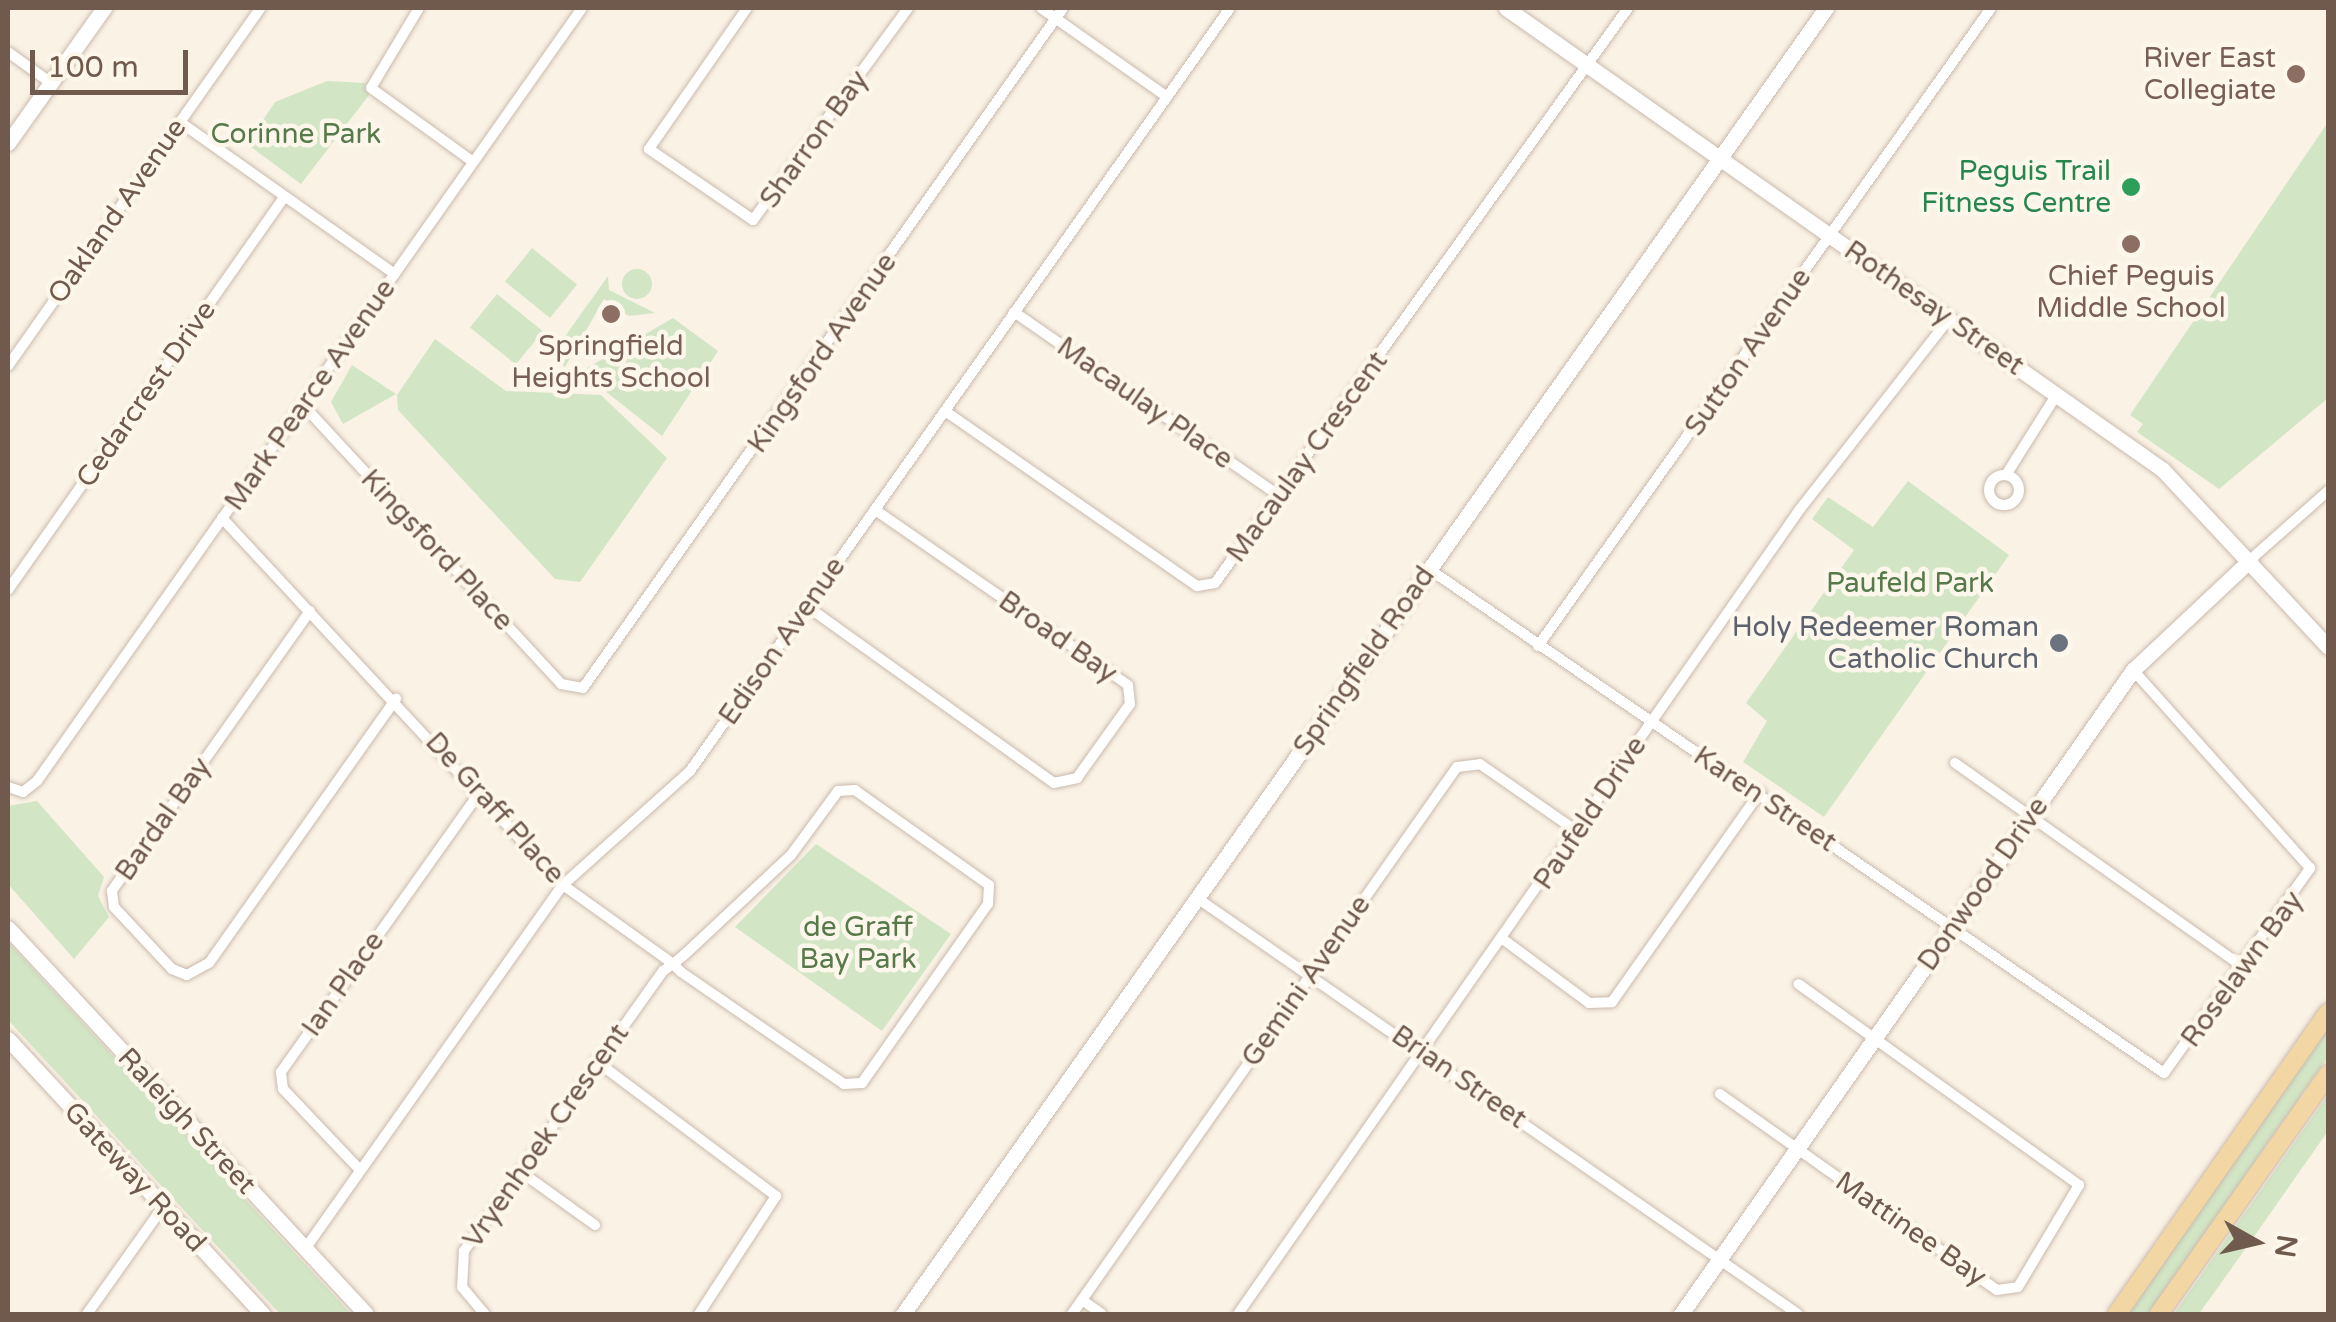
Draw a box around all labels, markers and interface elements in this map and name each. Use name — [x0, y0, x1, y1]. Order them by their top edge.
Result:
scale bar — [35, 30, 192, 92]
place label: River East Collegiate — [2143, 41, 2276, 107]
text: 100 m — [47, 49, 139, 86]
marker: River East Collegiate — [2285, 63, 2307, 85]
street label: Sharron Bay — [753, 64, 875, 214]
street label: Oakland Avenue — [41, 112, 193, 310]
park label: Corinne Park — [211, 117, 381, 151]
place label: Peguis Trail Fitness Centre — [1921, 154, 2111, 220]
marker: Peguis Trail Fitness Centre — [2120, 176, 2142, 198]
marker: Chief Peguis Middle School — [2120, 233, 2142, 255]
street label: Rothesay Street — [1838, 234, 2030, 382]
street label: Kingsford Avenue — [740, 247, 904, 459]
place label: Chief Peguis Middle School — [2036, 259, 2226, 325]
street label: Sutton Avenue — [1678, 262, 1818, 442]
street label: Mark Pearce Avenue — [218, 273, 402, 517]
street label: Cedarcrest Drive — [69, 294, 223, 494]
marker: Springfield Heights School — [600, 303, 622, 325]
place label: Springfield Heights School — [511, 329, 711, 395]
street label: Macaulay Place — [1051, 330, 1239, 476]
street label: Macaulay Crescent — [1219, 345, 1395, 569]
street label: Kingsford Place — [354, 462, 520, 638]
street label: Edison Avenue — [712, 551, 852, 731]
street label: Springfield Road — [1286, 560, 1442, 762]
park label: Paufeld Park — [1826, 566, 1994, 600]
street label: Broad Bay — [992, 584, 1124, 690]
place label: Holy Redeemer Roman Catholic Church — [1732, 610, 2039, 676]
marker: Holy Redeemer Roman Catholic Church — [2048, 632, 2070, 654]
street label: De Graff Place — [418, 725, 572, 891]
street label: Paufeld Drive — [1526, 730, 1654, 896]
street label: Karen Street — [1687, 739, 1843, 859]
street label: Bardal Bay — [108, 751, 218, 887]
street label: Donwood Drive — [1911, 791, 2055, 977]
street label: Roselawn Bay — [2174, 884, 2310, 1054]
street label: Gemini Avenue — [1235, 889, 1377, 1073]
park label: de Graff Bay Park — [799, 910, 917, 976]
street label: Ian Place — [295, 925, 391, 1043]
street label: Vryenhoek Crescent — [456, 1017, 636, 1255]
street label: Brian Street — [1385, 1018, 1533, 1136]
street label: Raleigh Street — [111, 1041, 263, 1201]
street label: Gateway Road — [57, 1095, 213, 1259]
street label: Mattinee Bay — [1829, 1165, 1993, 1293]
north arrow — [2206, 1192, 2306, 1292]
text: N — [2267, 1233, 2304, 1260]

